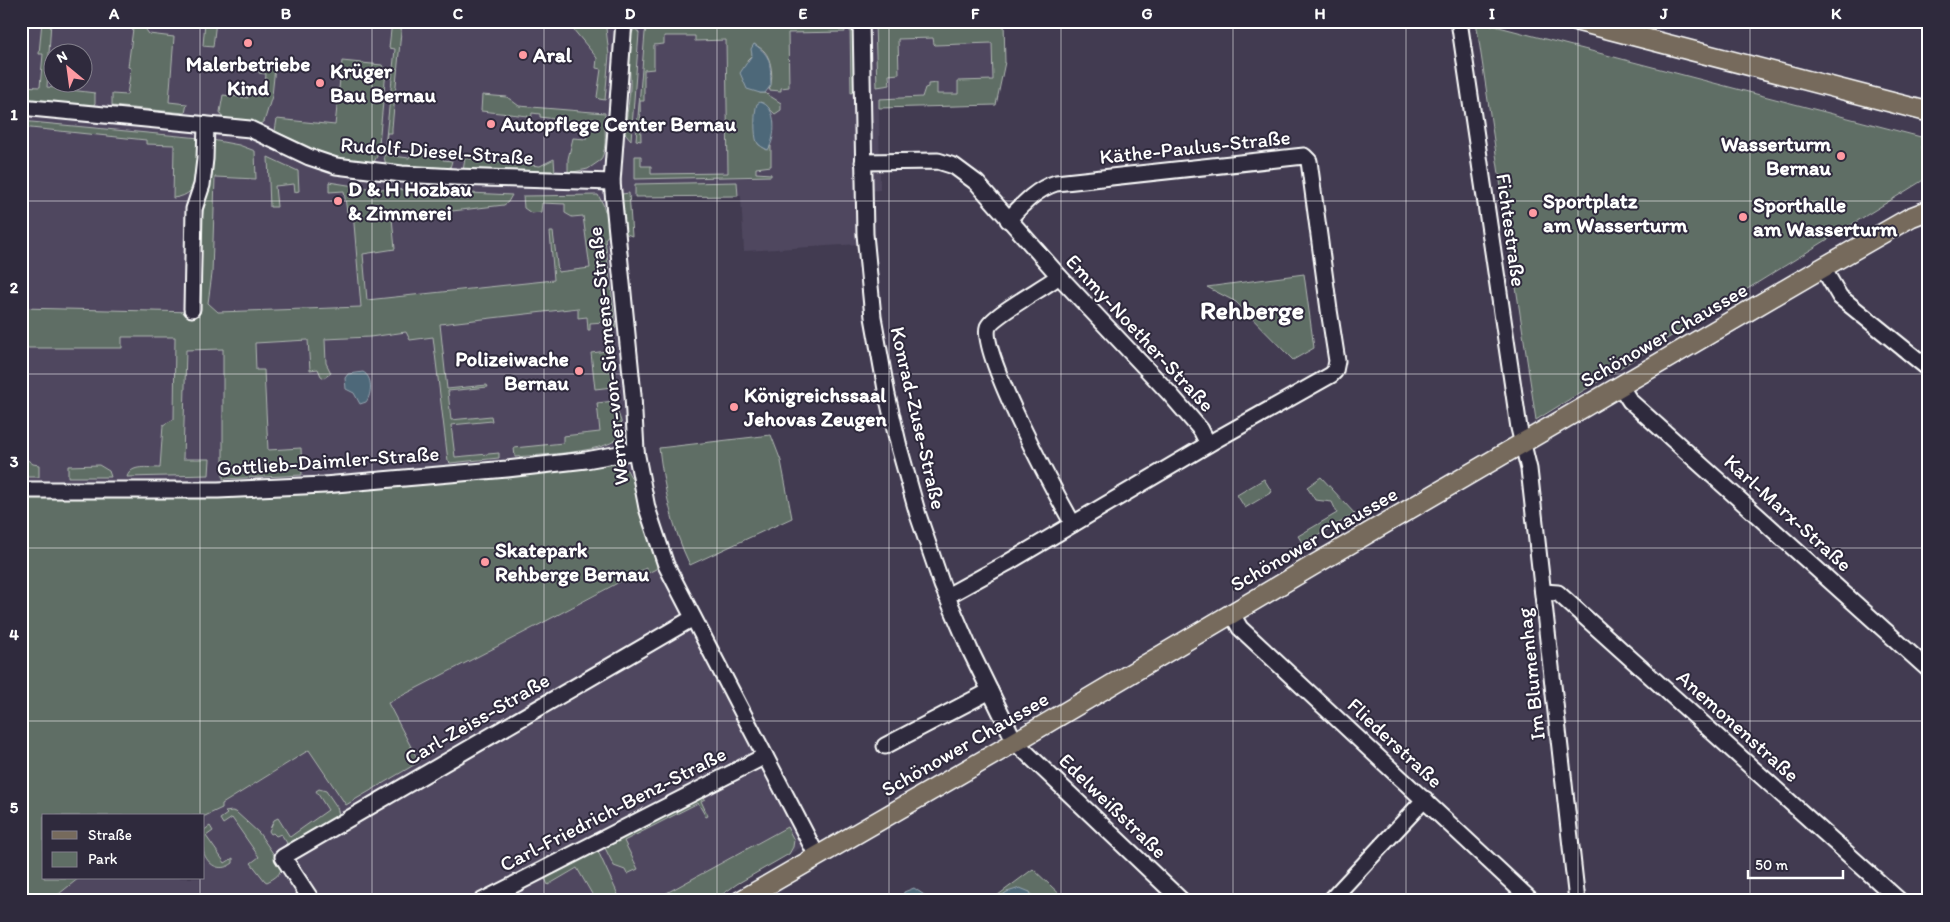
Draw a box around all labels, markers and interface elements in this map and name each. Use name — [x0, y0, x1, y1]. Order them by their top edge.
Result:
text: A — [108, 4, 120, 23]
text: B — [281, 4, 292, 23]
text: C — [453, 4, 464, 23]
text: D — [625, 4, 636, 23]
text: E — [799, 4, 808, 23]
text: F — [971, 4, 980, 23]
text: G — [1141, 4, 1153, 23]
text: H — [1314, 4, 1326, 23]
text: I — [1489, 4, 1495, 23]
text: J — [1659, 4, 1668, 23]
text: K — [1831, 4, 1842, 23]
marker: Malerbetriebe Kind — [242, 37, 254, 49]
north arrow — [42, 42, 92, 92]
place label: Aral — [532, 42, 573, 67]
text: N — [54, 47, 70, 67]
marker: Aral — [517, 49, 529, 61]
place label: Malerbetriebe Kind — [186, 51, 310, 100]
place label: Krüger Bau Bernau — [330, 58, 437, 107]
marker: Krüger Bau Bernau — [314, 77, 326, 89]
text: 1 — [10, 105, 18, 124]
place label: Autopflege Center Bernau — [500, 111, 736, 137]
marker: Autopflege Center Bernau — [485, 118, 497, 130]
street label: Käthe-Paulus-Straße — [1098, 124, 1292, 169]
street label: Rudolf-Diesel-Straße — [340, 131, 534, 170]
place label: Wasserturm Bernau — [1721, 131, 1831, 180]
marker: Wasserturm Bernau — [1835, 150, 1847, 162]
street label: Fichtestraße — [1491, 172, 1532, 288]
place label: D & H Hozbau & Zimmerei — [348, 176, 472, 225]
place label: Sportplatz am Wasserturm — [1543, 188, 1688, 237]
place label: Sporthalle am Wasserturm — [1753, 192, 1898, 241]
marker: D & H Hozbau & Zimmerei — [332, 195, 344, 207]
marker: Sportplatz am Wasserturm — [1527, 207, 1539, 219]
marker: Sporthalle am Wasserturm — [1737, 211, 1749, 223]
street label: Werner-von-Siemens-Straße — [581, 225, 634, 487]
street label: Emmy-Noether-Straße — [1061, 249, 1220, 417]
street label: Schönower Chaussee — [1576, 277, 1752, 393]
text: 2 — [10, 278, 19, 297]
district label: Rehberge — [1200, 294, 1304, 326]
street label: Konrad-Zuse-Straße — [885, 324, 952, 512]
place label: Polizeiwache Bernau — [455, 346, 569, 395]
marker: Polizeiwache Bernau — [573, 365, 585, 377]
place label: Königreichssaal Jehovas Zeugen — [743, 382, 887, 432]
marker: Königreichssaal Jehovas Zeugen — [728, 401, 740, 413]
street label: Gottlieb-Daimler-Straße — [216, 440, 440, 481]
street label: Karl-Marx-Straße — [1719, 449, 1857, 577]
text: 3 — [10, 452, 19, 471]
street label: Schönower Chaussee — [1226, 481, 1402, 597]
place label: Skatepark Rehberge Bernau — [495, 537, 649, 587]
marker: Skatepark Rehberge Bernau — [479, 556, 491, 568]
street label: Im Blumenhag — [1511, 606, 1550, 742]
text: 4 — [9, 625, 19, 644]
street label: Anemonenstraße — [1672, 664, 1805, 787]
street label: Carl-Zeiss-Straße — [400, 667, 554, 770]
street label: Schönower Chaussee — [877, 686, 1053, 802]
street label: Fliederstraße — [1343, 692, 1448, 793]
street label: Carl-Friedrich-Benz-Straße — [495, 741, 730, 877]
street label: Edelweißstraße — [1054, 748, 1173, 864]
text: 5 — [10, 798, 19, 817]
legend — [42, 814, 205, 880]
text: Straße — [88, 826, 132, 844]
scale bar — [1748, 847, 1842, 879]
text: Park — [88, 850, 118, 868]
text: 50 m — [1755, 856, 1788, 874]

